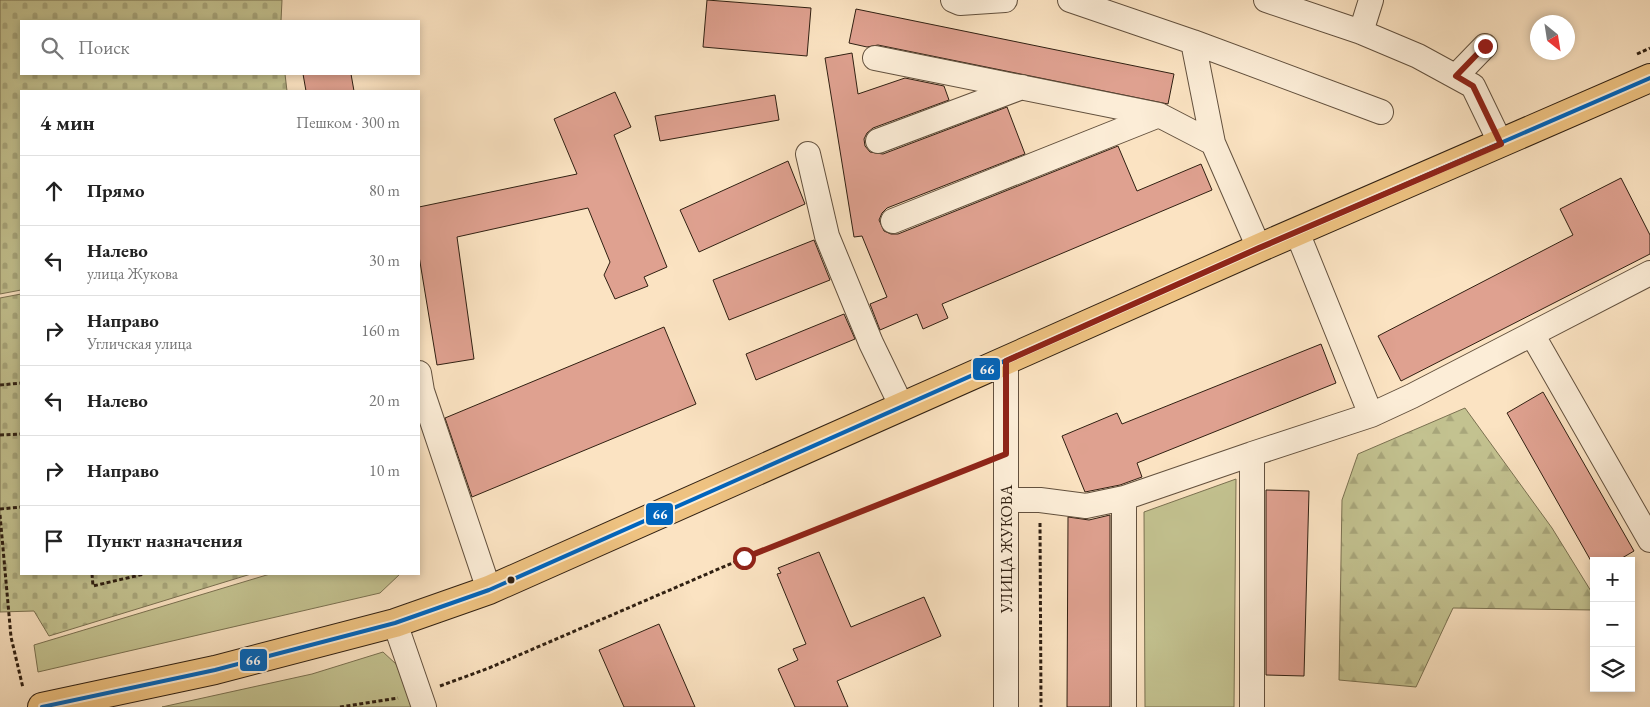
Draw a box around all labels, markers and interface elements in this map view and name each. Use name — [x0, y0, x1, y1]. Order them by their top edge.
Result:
north arrow — [1530, 15, 1575, 60]
search box — [20, 20, 420, 75]
icon: search — [38, 34, 66, 62]
text: Поиск — [78, 35, 130, 60]
route end — [1474, 35, 1497, 58]
text: 4 мин — [40, 109, 95, 136]
text: Пешком · 300 m — [296, 112, 400, 133]
icon: ahead — [40, 177, 68, 205]
text: Прямо — [87, 178, 145, 203]
text: 80 m — [369, 180, 400, 201]
text: Налево — [87, 238, 148, 263]
icon: left — [40, 247, 68, 275]
text: 30 m — [369, 250, 400, 271]
text: улица Жукова — [87, 263, 178, 284]
text: Направо — [87, 308, 159, 333]
icon: right — [40, 317, 68, 345]
text: 160 m — [361, 320, 400, 341]
text: Угличская улица — [87, 333, 192, 354]
line badge: 66 — [972, 357, 1001, 381]
text: 66 — [980, 360, 995, 378]
icon: left — [40, 387, 68, 415]
text: Налево — [87, 388, 148, 413]
text: 20 m — [369, 390, 400, 411]
icon: right — [40, 457, 68, 485]
text: Направо — [87, 458, 159, 483]
text: 10 m — [369, 460, 400, 481]
street label: УЛИЦА ЖУКОВА — [996, 484, 1017, 614]
line badge: 66 — [645, 502, 674, 526]
text: 66 — [653, 505, 668, 523]
icon: arrive — [40, 527, 68, 555]
text: Пункт назначения — [87, 528, 243, 553]
route start — [733, 547, 756, 570]
map controls — [1590, 557, 1635, 692]
button: + — [1590, 557, 1635, 602]
unlabelled marker — [506, 575, 516, 585]
button: − — [1590, 602, 1635, 647]
button: layers — [1590, 647, 1635, 692]
line badge: 66 — [239, 648, 268, 672]
text: 66 — [246, 651, 261, 669]

